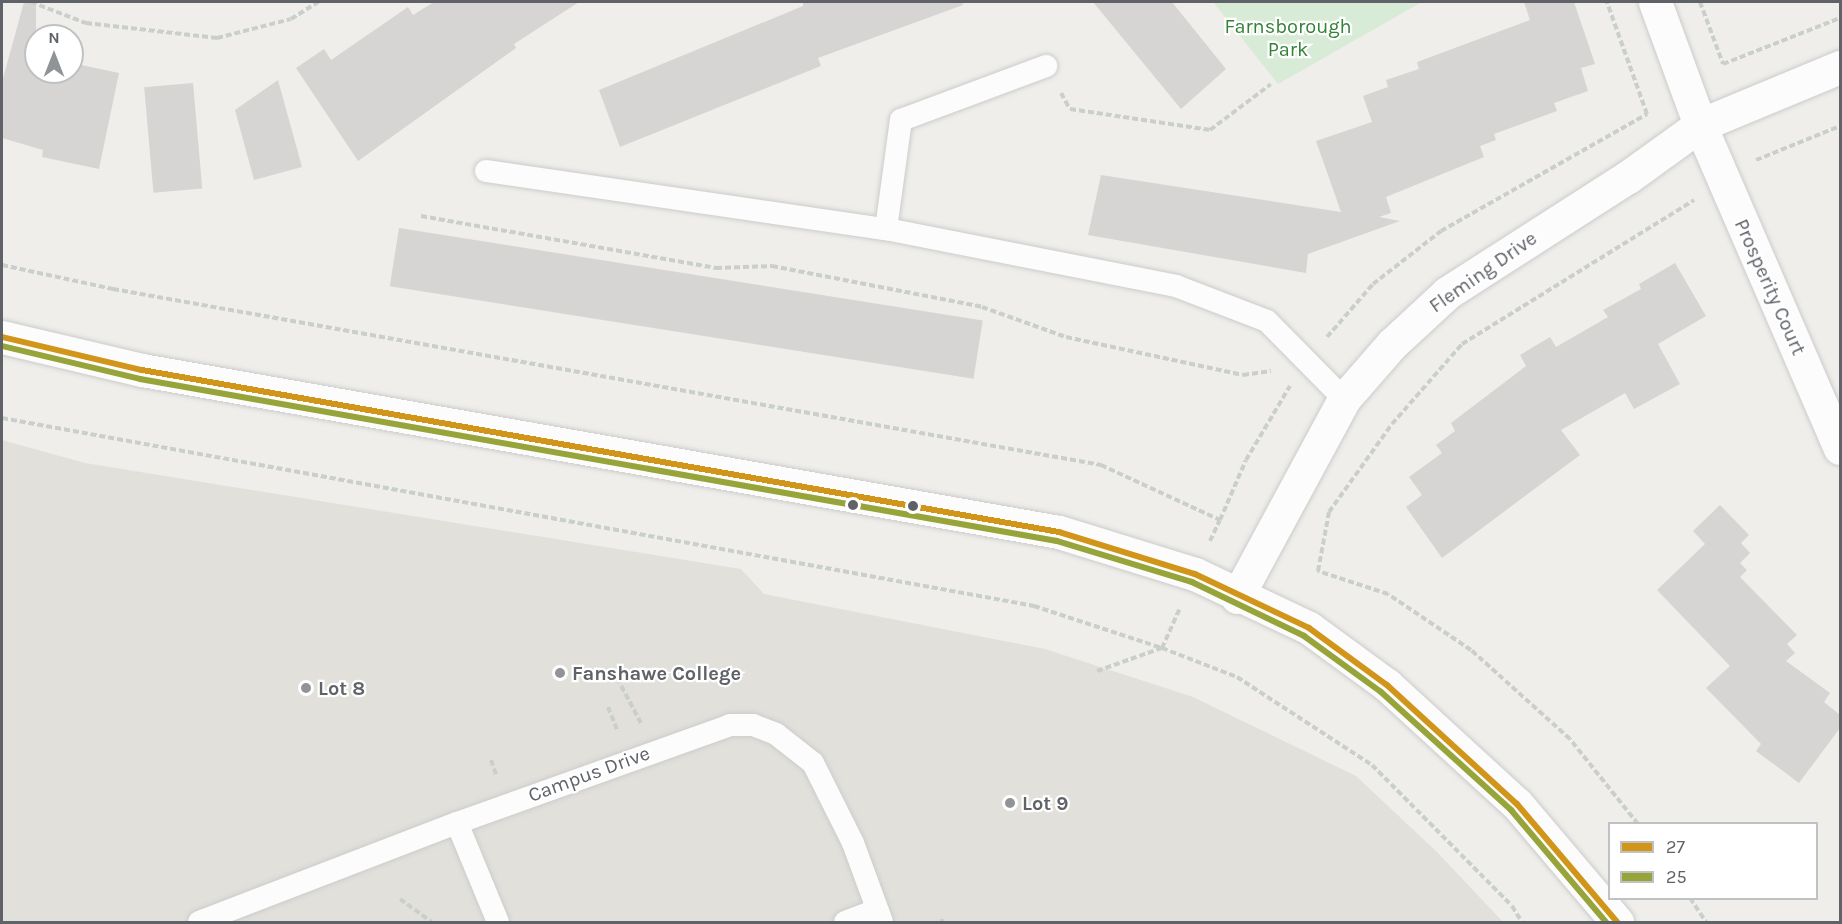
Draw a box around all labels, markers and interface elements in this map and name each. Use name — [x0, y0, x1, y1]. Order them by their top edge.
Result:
park label: Farnsborough Park — [1224, 14, 1352, 61]
north arrow — [24, 24, 84, 84]
text: N — [48, 28, 60, 47]
street label: Prosperity Court — [1729, 215, 1811, 359]
street label: Fleming Drive — [1425, 226, 1541, 318]
unlabelled marker — [847, 499, 859, 511]
unlabelled marker — [907, 500, 919, 512]
place label: Fanshawe College — [572, 661, 741, 685]
marker: Fanshawe College — [553, 666, 567, 680]
place label: Lot 8 — [318, 676, 365, 700]
marker: Lot 8 — [299, 681, 313, 695]
street label: Campus Drive — [525, 741, 653, 807]
place label: Lot 9 — [1022, 791, 1068, 815]
marker: Lot 9 — [1003, 796, 1017, 810]
legend — [1608, 822, 1818, 900]
text: 27 — [1666, 836, 1685, 858]
text: 25 — [1666, 866, 1687, 888]

